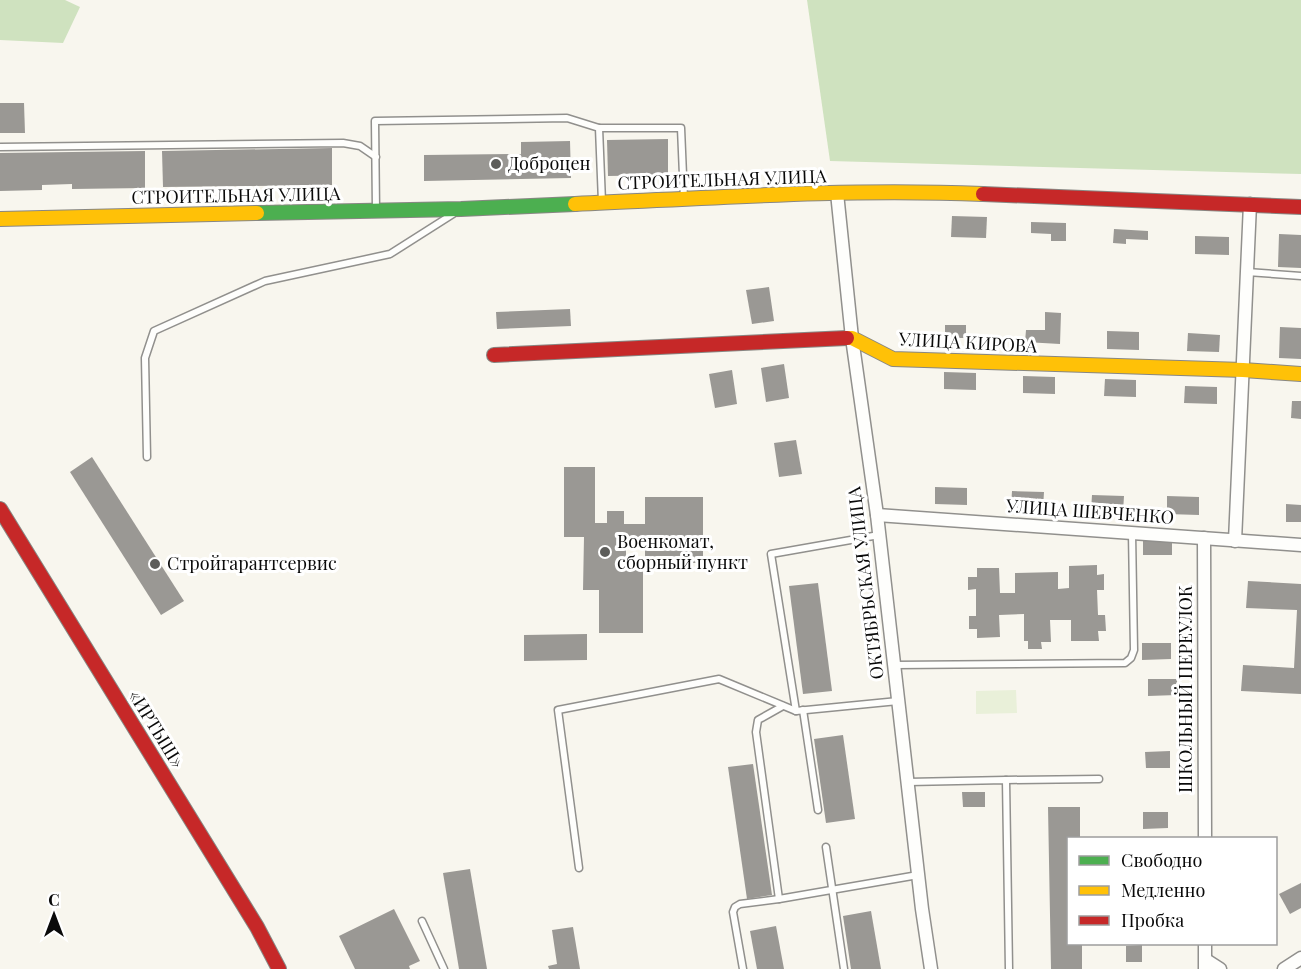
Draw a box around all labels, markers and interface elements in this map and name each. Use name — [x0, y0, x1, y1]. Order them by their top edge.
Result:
place label: Доброцен — [508, 151, 591, 175]
marker: Доброцен — [489, 157, 503, 171]
street label: СТРОИТЕЛЬНАЯ УЛИЦА — [617, 163, 828, 195]
street label: СТРОИТЕЛЬНАЯ УЛИЦА — [131, 181, 341, 209]
street label: УЛИЦА КИРОВА — [897, 326, 1039, 358]
street label: ОКТЯБРЬСКАЯ УЛИЦА — [841, 485, 889, 681]
street label: УЛИЦА ШЕВЧЕНКО — [1004, 493, 1175, 529]
place label: Военкомат, сборный пункт — [617, 529, 748, 574]
marker: Военкомат, сборный пункт — [598, 545, 612, 559]
place label: Стройгарантсервис — [167, 551, 337, 575]
marker: Стройгарантсервис — [148, 557, 162, 571]
street label: ШКОЛЬНЫЙ ПЕРЕУЛОК — [1173, 585, 1197, 793]
street label: «ИРТЫШ» — [123, 685, 190, 772]
legend — [1067, 837, 1277, 945]
text: Свободно — [1121, 848, 1202, 872]
text: Медленно — [1121, 878, 1206, 902]
north arrow — [24, 885, 84, 945]
text: С — [48, 889, 60, 910]
text: Пробка — [1121, 908, 1184, 932]

